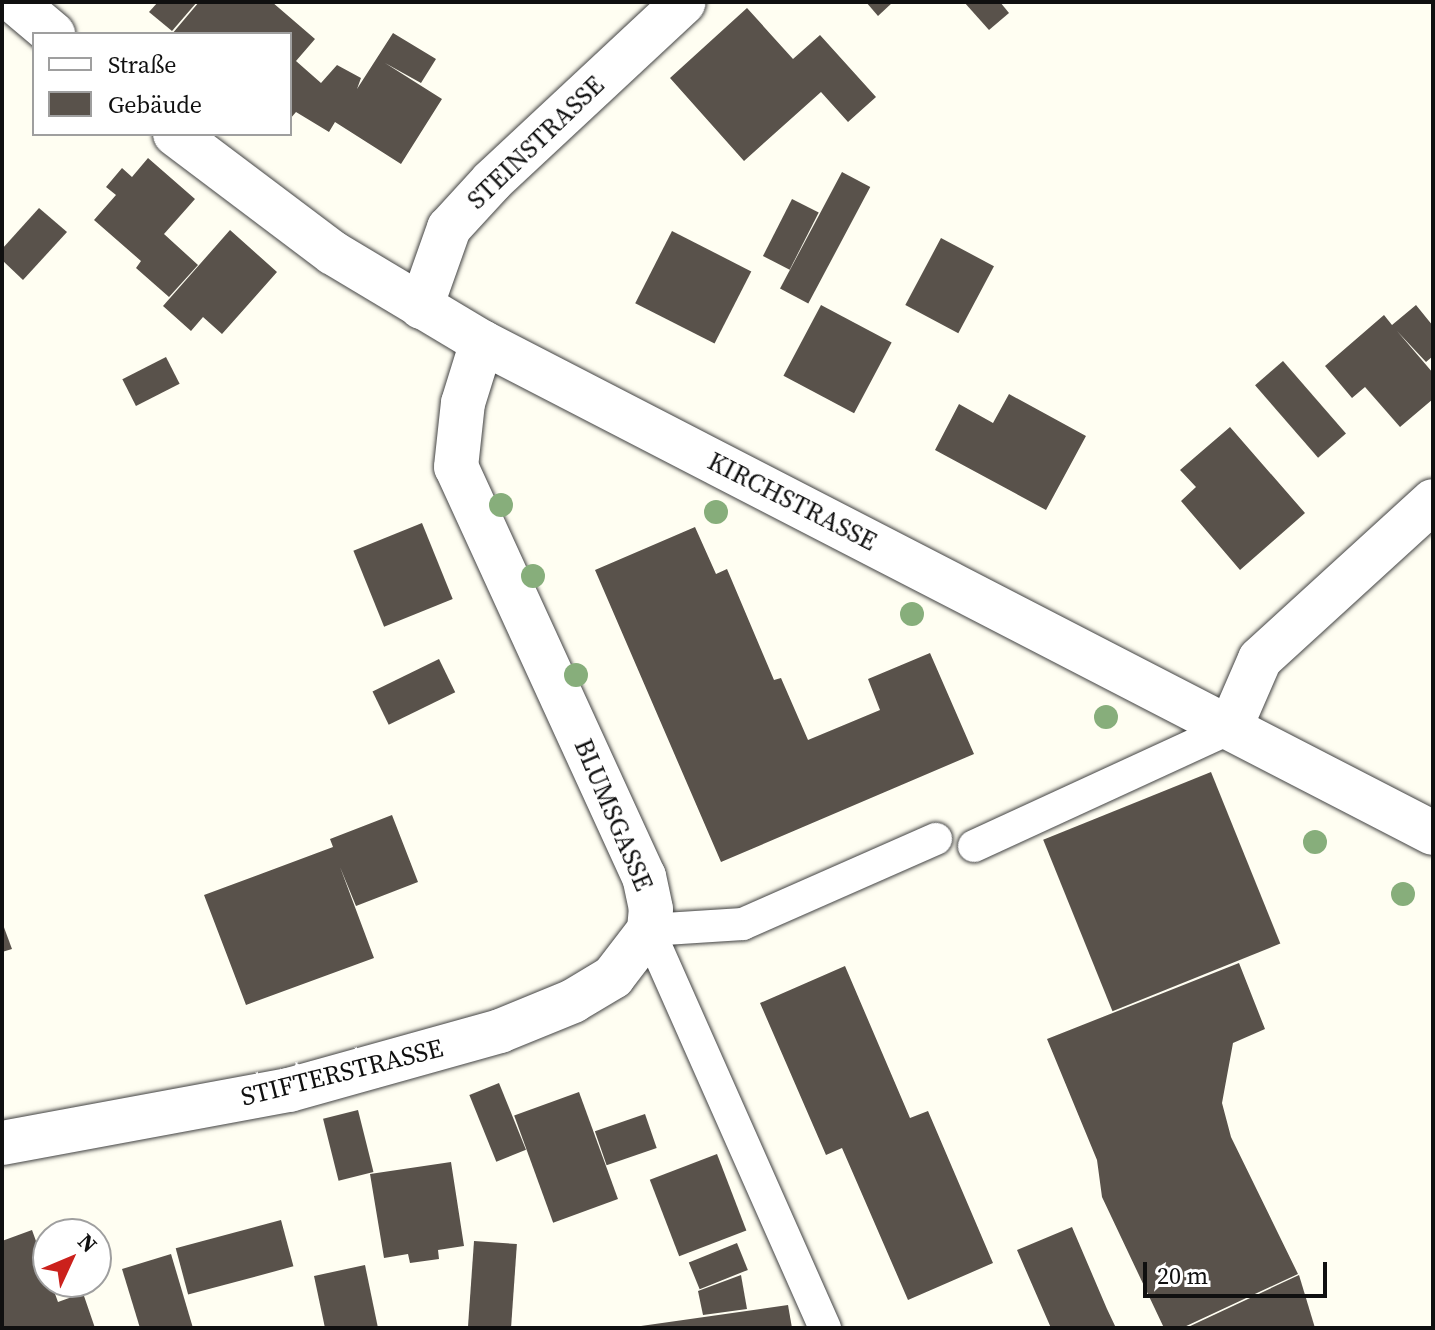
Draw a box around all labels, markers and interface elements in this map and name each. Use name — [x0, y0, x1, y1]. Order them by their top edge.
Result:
legend — [32, 32, 292, 136]
text: Straße — [108, 48, 176, 81]
street label: STEINSTRASSE — [461, 70, 611, 216]
text: Gebäude — [108, 88, 202, 121]
street label: KIRCHSTRASSE — [702, 446, 882, 558]
street label: BLUMSGASSE — [567, 734, 659, 896]
street label: STIFTERSTRASSE — [238, 1033, 446, 1113]
north arrow — [32, 1218, 112, 1298]
text: N — [71, 1227, 104, 1259]
scale bar — [1147, 1246, 1331, 1296]
text: 20 m — [1157, 1259, 1208, 1292]

